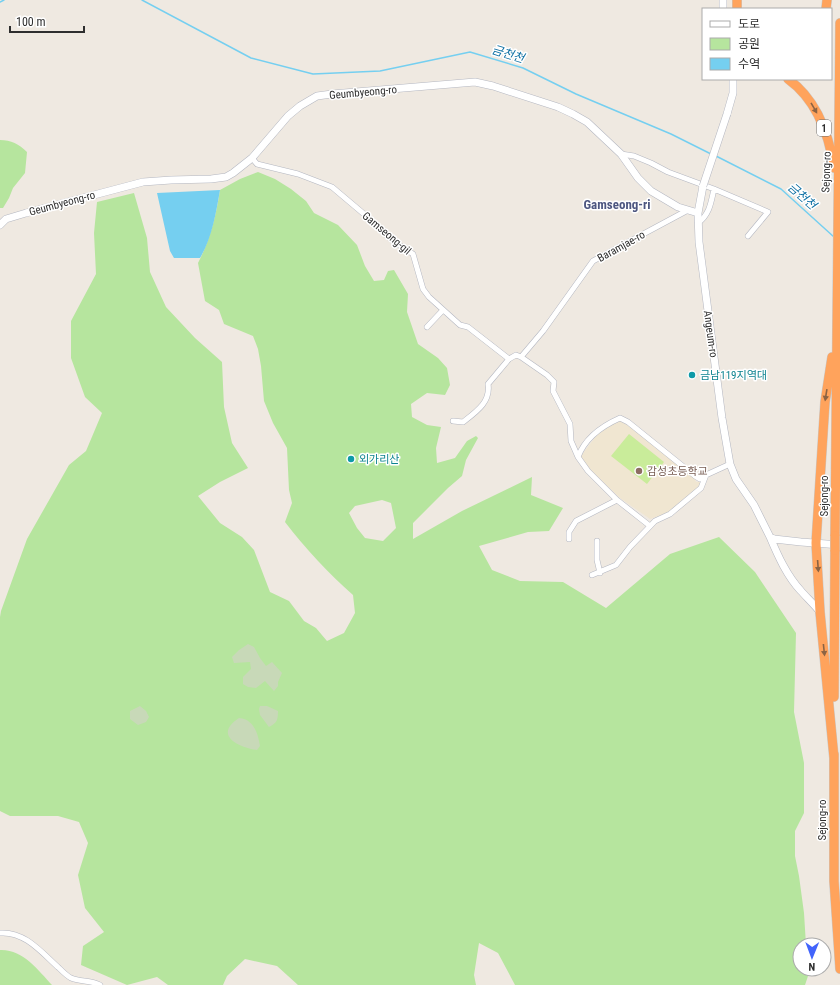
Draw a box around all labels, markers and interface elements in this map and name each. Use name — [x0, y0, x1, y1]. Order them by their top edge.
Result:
scale bar — [10, 8, 84, 34]
legend — [702, 8, 832, 80]
text: 100 m — [16, 15, 46, 29]
text: 도로 — [738, 17, 760, 31]
text: 공원 — [738, 37, 760, 51]
water label: 금천천 — [490, 42, 528, 66]
text: 수역 — [738, 57, 760, 71]
street label: Geumbyeong-ro — [329, 83, 398, 102]
one-way arrow — [811, 102, 818, 114]
road number: 1 — [817, 120, 831, 136]
street label: Sejong-ro — [819, 151, 834, 193]
water label: 금천천 — [785, 180, 821, 213]
street label: Geumbyeong-ro — [28, 188, 97, 219]
district label: Gamseong-ri — [583, 197, 651, 212]
street label: Gamseong-gil — [360, 209, 414, 258]
street label: Baramjae-ro — [595, 228, 648, 265]
street label: Angeum-ro — [701, 310, 720, 359]
place label: 금남119지역대 — [700, 369, 767, 382]
marker: 금남119지역대 — [687, 370, 697, 380]
one-way arrow — [823, 388, 829, 401]
place label: 외가리산 — [359, 453, 399, 466]
marker: 외가리산 — [346, 454, 356, 464]
place label: 감성초등학교 — [647, 465, 708, 478]
marker: 감성초등학교 — [634, 466, 644, 476]
street label: Sejong-ro — [818, 475, 831, 517]
one-way arrow — [814, 560, 821, 572]
one-way arrow — [821, 644, 828, 656]
street label: Sejong-ro — [816, 799, 829, 841]
north arrow — [792, 937, 832, 977]
text: N — [808, 960, 815, 973]

